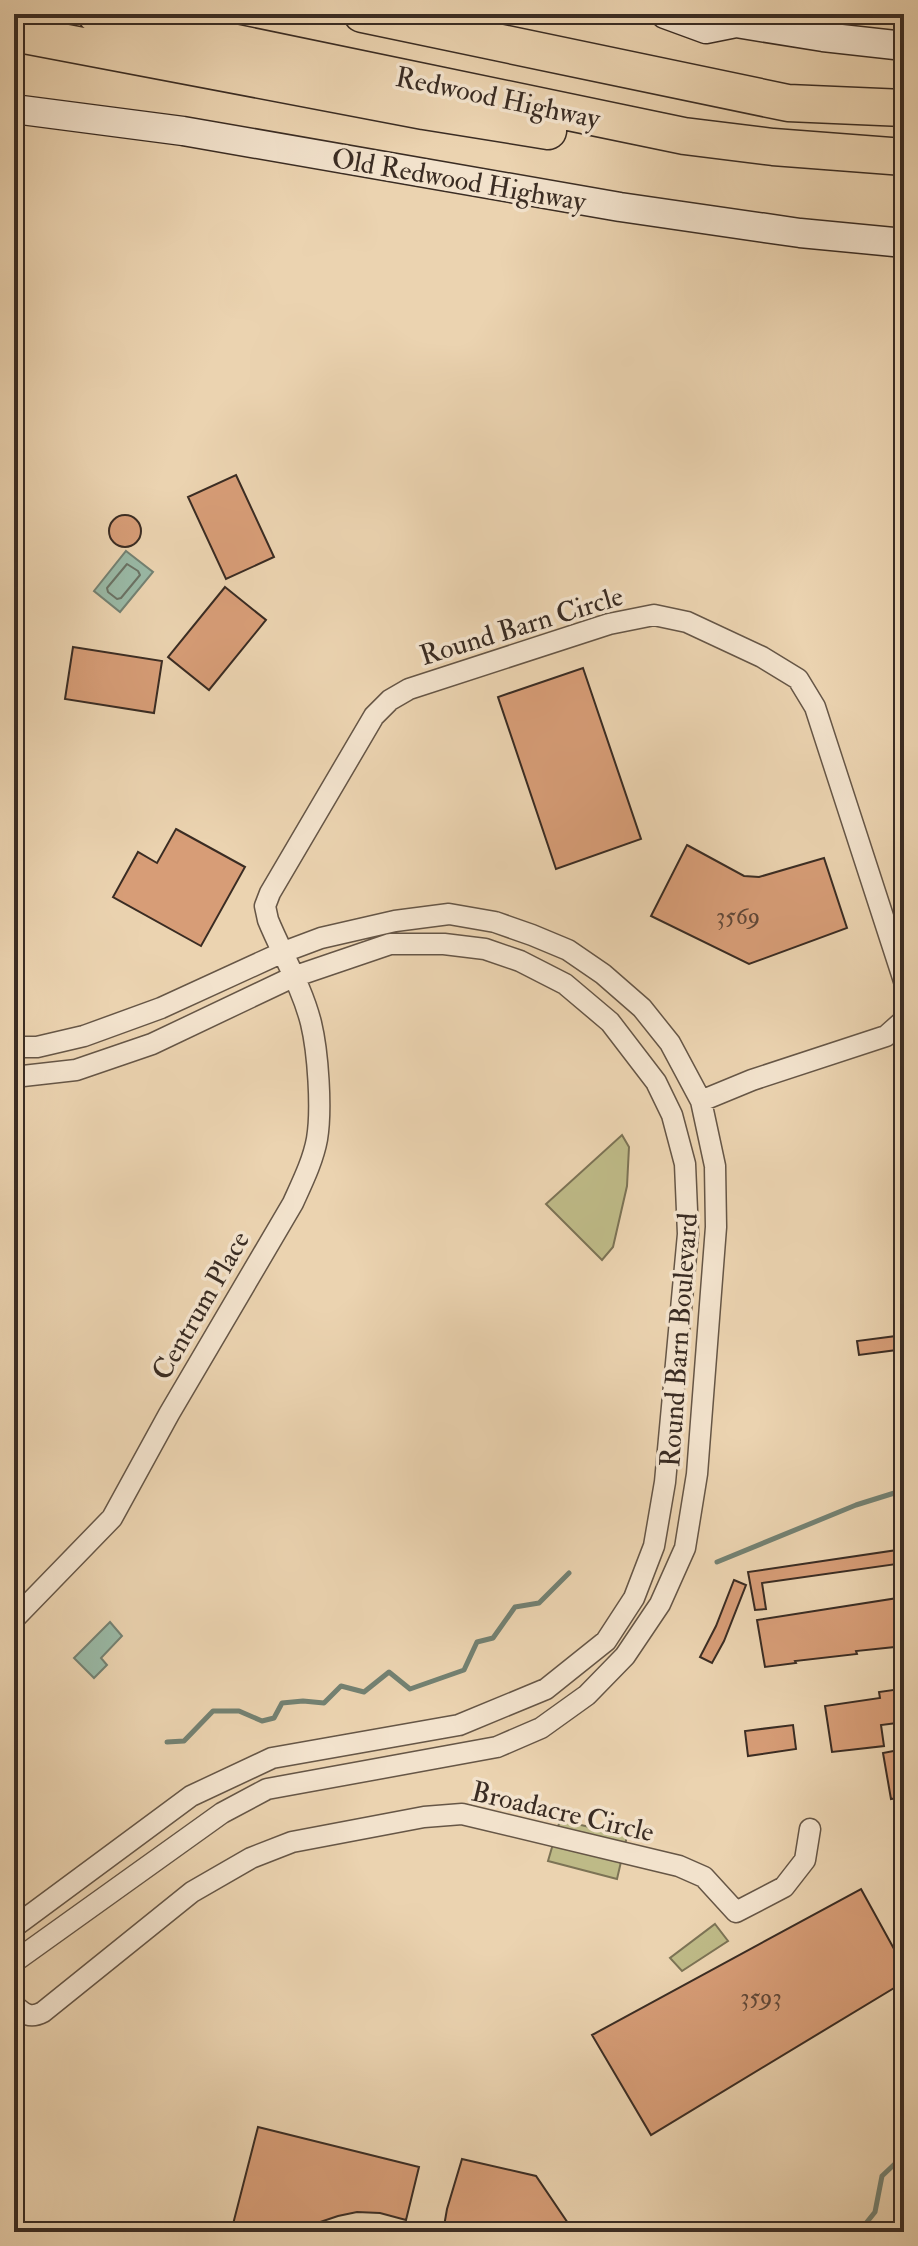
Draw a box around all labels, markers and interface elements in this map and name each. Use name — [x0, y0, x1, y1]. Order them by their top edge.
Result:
street label: Redwood Highway — [392, 60, 604, 137]
street label: Old Redwood Highway — [329, 141, 589, 220]
street label: Round Barn Circle — [416, 579, 627, 674]
house number: 3569 — [716, 901, 760, 932]
street label: Round Barn Boulevard — [653, 1211, 706, 1468]
street label: Centrum Place — [145, 1225, 258, 1386]
street label: Broadacre Circle — [468, 1774, 658, 1851]
house number: 3593 — [740, 1982, 782, 2013]

